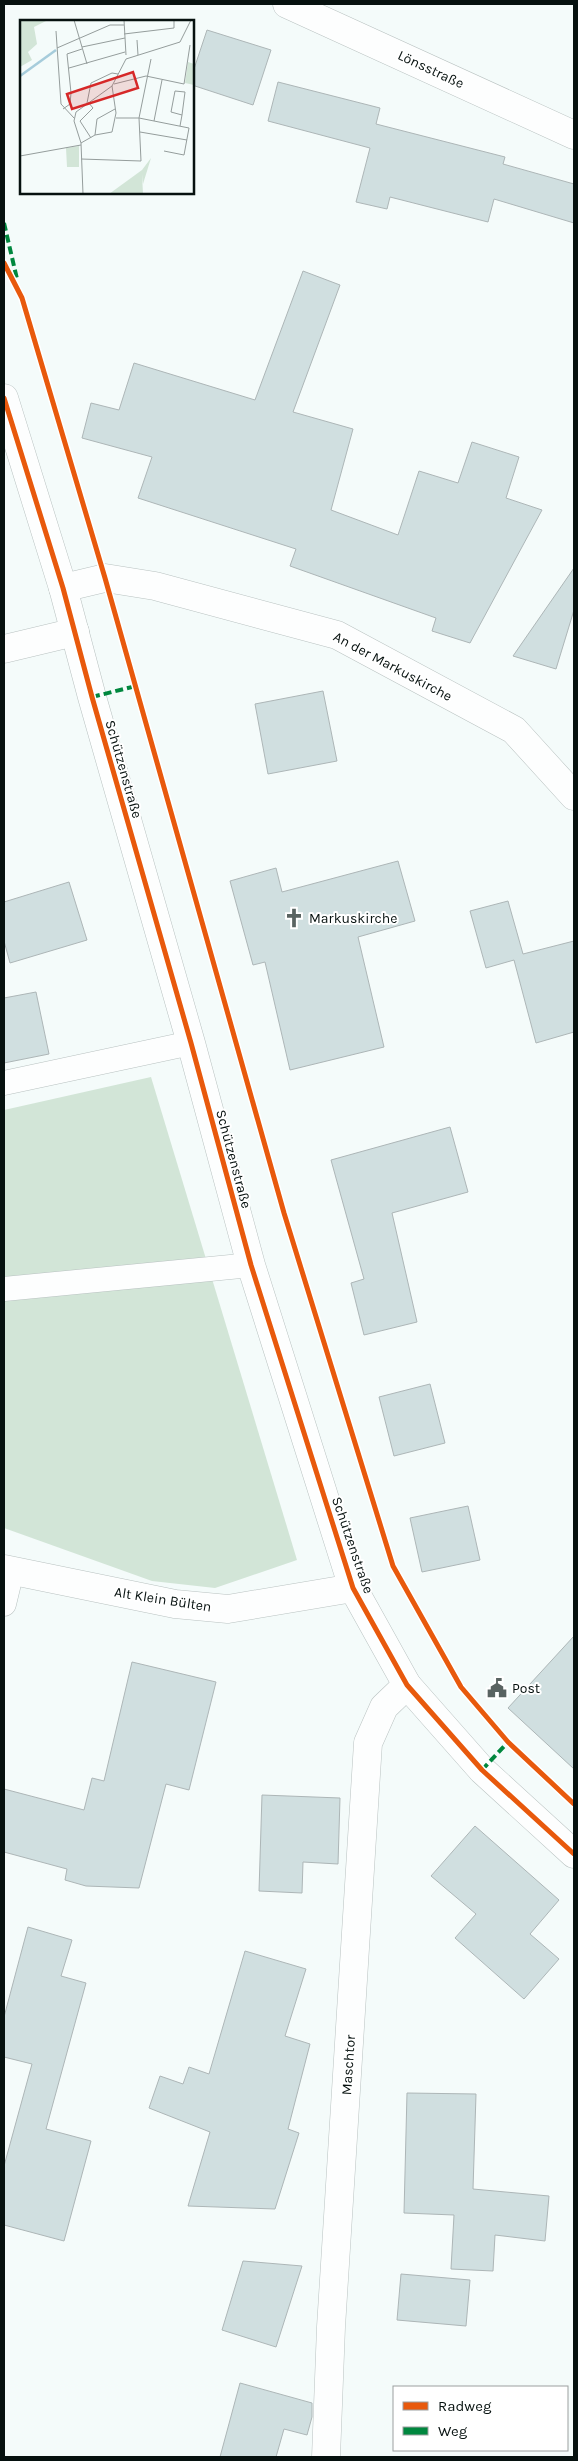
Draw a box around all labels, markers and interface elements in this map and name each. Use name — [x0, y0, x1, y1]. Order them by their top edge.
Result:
inset map — [20, 20, 194, 194]
street label: Lönsstraße — [395, 47, 467, 92]
street label: An der Markuskirche — [330, 628, 455, 705]
street label: Schützenstraße — [101, 718, 146, 820]
church icon: Markuskirche — [283, 907, 305, 929]
place label: Markuskirche — [309, 910, 397, 927]
street label: Schützenstraße — [212, 1108, 255, 1210]
street label: Schützenstraße — [328, 1494, 377, 1596]
street label: Alt Klein Bülten — [113, 1583, 213, 1616]
public building icon: Post — [486, 1677, 508, 1699]
place label: Post — [512, 1680, 540, 1697]
street label: Maschtor — [338, 2033, 359, 2096]
legend — [393, 2386, 568, 2451]
text: Radweg — [438, 2397, 492, 2415]
text: Weg — [438, 2422, 468, 2440]

